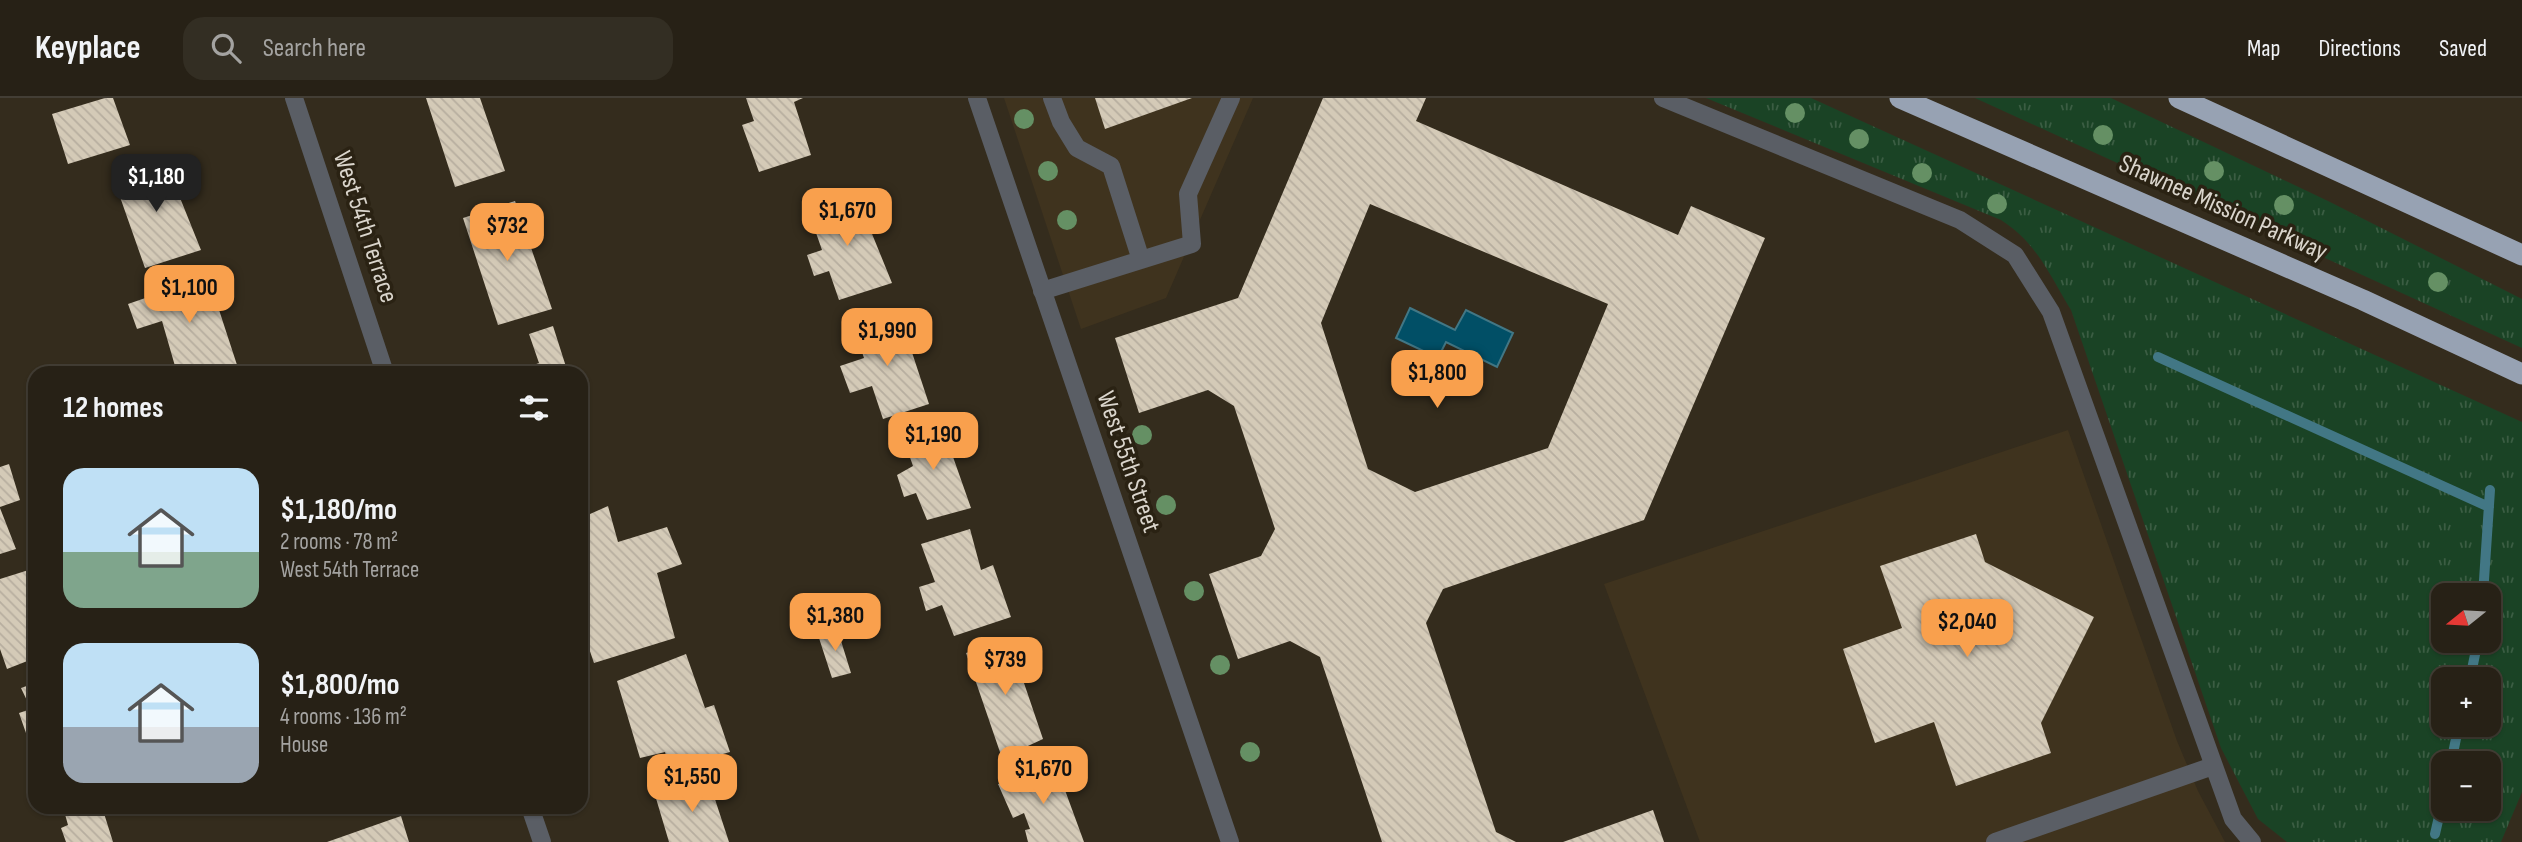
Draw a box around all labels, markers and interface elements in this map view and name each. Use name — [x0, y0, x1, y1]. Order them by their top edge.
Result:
search box — [183, 17, 673, 80]
text: Keyplace — [35, 28, 141, 68]
icon: search — [207, 29, 245, 67]
text: Search here — [263, 33, 366, 64]
text: Map — [2247, 34, 2280, 63]
text: Directions — [2318, 34, 2401, 63]
text: Saved — [2439, 34, 2487, 63]
street label: West 54th Terrace — [326, 147, 404, 307]
street label: Shawnee Mission Parkway — [2114, 148, 2332, 268]
pin: $1,180 — [99, 155, 213, 214]
text: $1,180 — [127, 163, 185, 191]
pin: $1,670 — [790, 188, 904, 248]
text: $1,670 — [818, 197, 876, 225]
pin: $732 — [466, 204, 548, 263]
text: $732 — [486, 212, 528, 240]
pin: $1,100 — [132, 266, 246, 325]
text: $1,100 — [160, 274, 218, 302]
pin: $1,990 — [830, 308, 944, 368]
text: $1,990 — [857, 317, 917, 345]
pin: $1,800 — [1380, 350, 1494, 410]
text: $1,800 — [1407, 359, 1467, 387]
street label: West 55th Street — [1089, 387, 1167, 537]
icon: filters — [515, 389, 553, 427]
text: 12 homes — [63, 390, 164, 426]
pin: $1,190 — [876, 412, 990, 472]
text: $1,190 — [904, 421, 962, 449]
text: $1,180/mo — [280, 492, 397, 528]
icon: home — [119, 496, 203, 580]
text: 2 rooms · 78 m² — [280, 528, 398, 556]
text: West 54th Terrace — [280, 556, 419, 584]
north arrow — [2431, 583, 2501, 653]
map controls — [2431, 583, 2501, 821]
pin: $1,380 — [778, 594, 892, 653]
pin: $2,040 — [1910, 600, 2024, 659]
text: $1,380 — [806, 602, 864, 630]
text: $2,040 — [1937, 608, 1997, 636]
pin: $739 — [964, 638, 1046, 697]
text: $739 — [983, 646, 1027, 674]
text: $1,800/mo — [280, 667, 400, 703]
button: + — [2431, 667, 2501, 737]
icon: home — [119, 671, 203, 755]
text: 4 rooms · 136 m² — [280, 703, 407, 731]
text: House — [280, 731, 328, 759]
pin: $1,670 — [986, 746, 1100, 806]
button: − — [2431, 751, 2501, 821]
pin: $1,550 — [635, 754, 749, 814]
text: $1,670 — [1014, 755, 1072, 783]
text: $1,550 — [663, 763, 721, 791]

